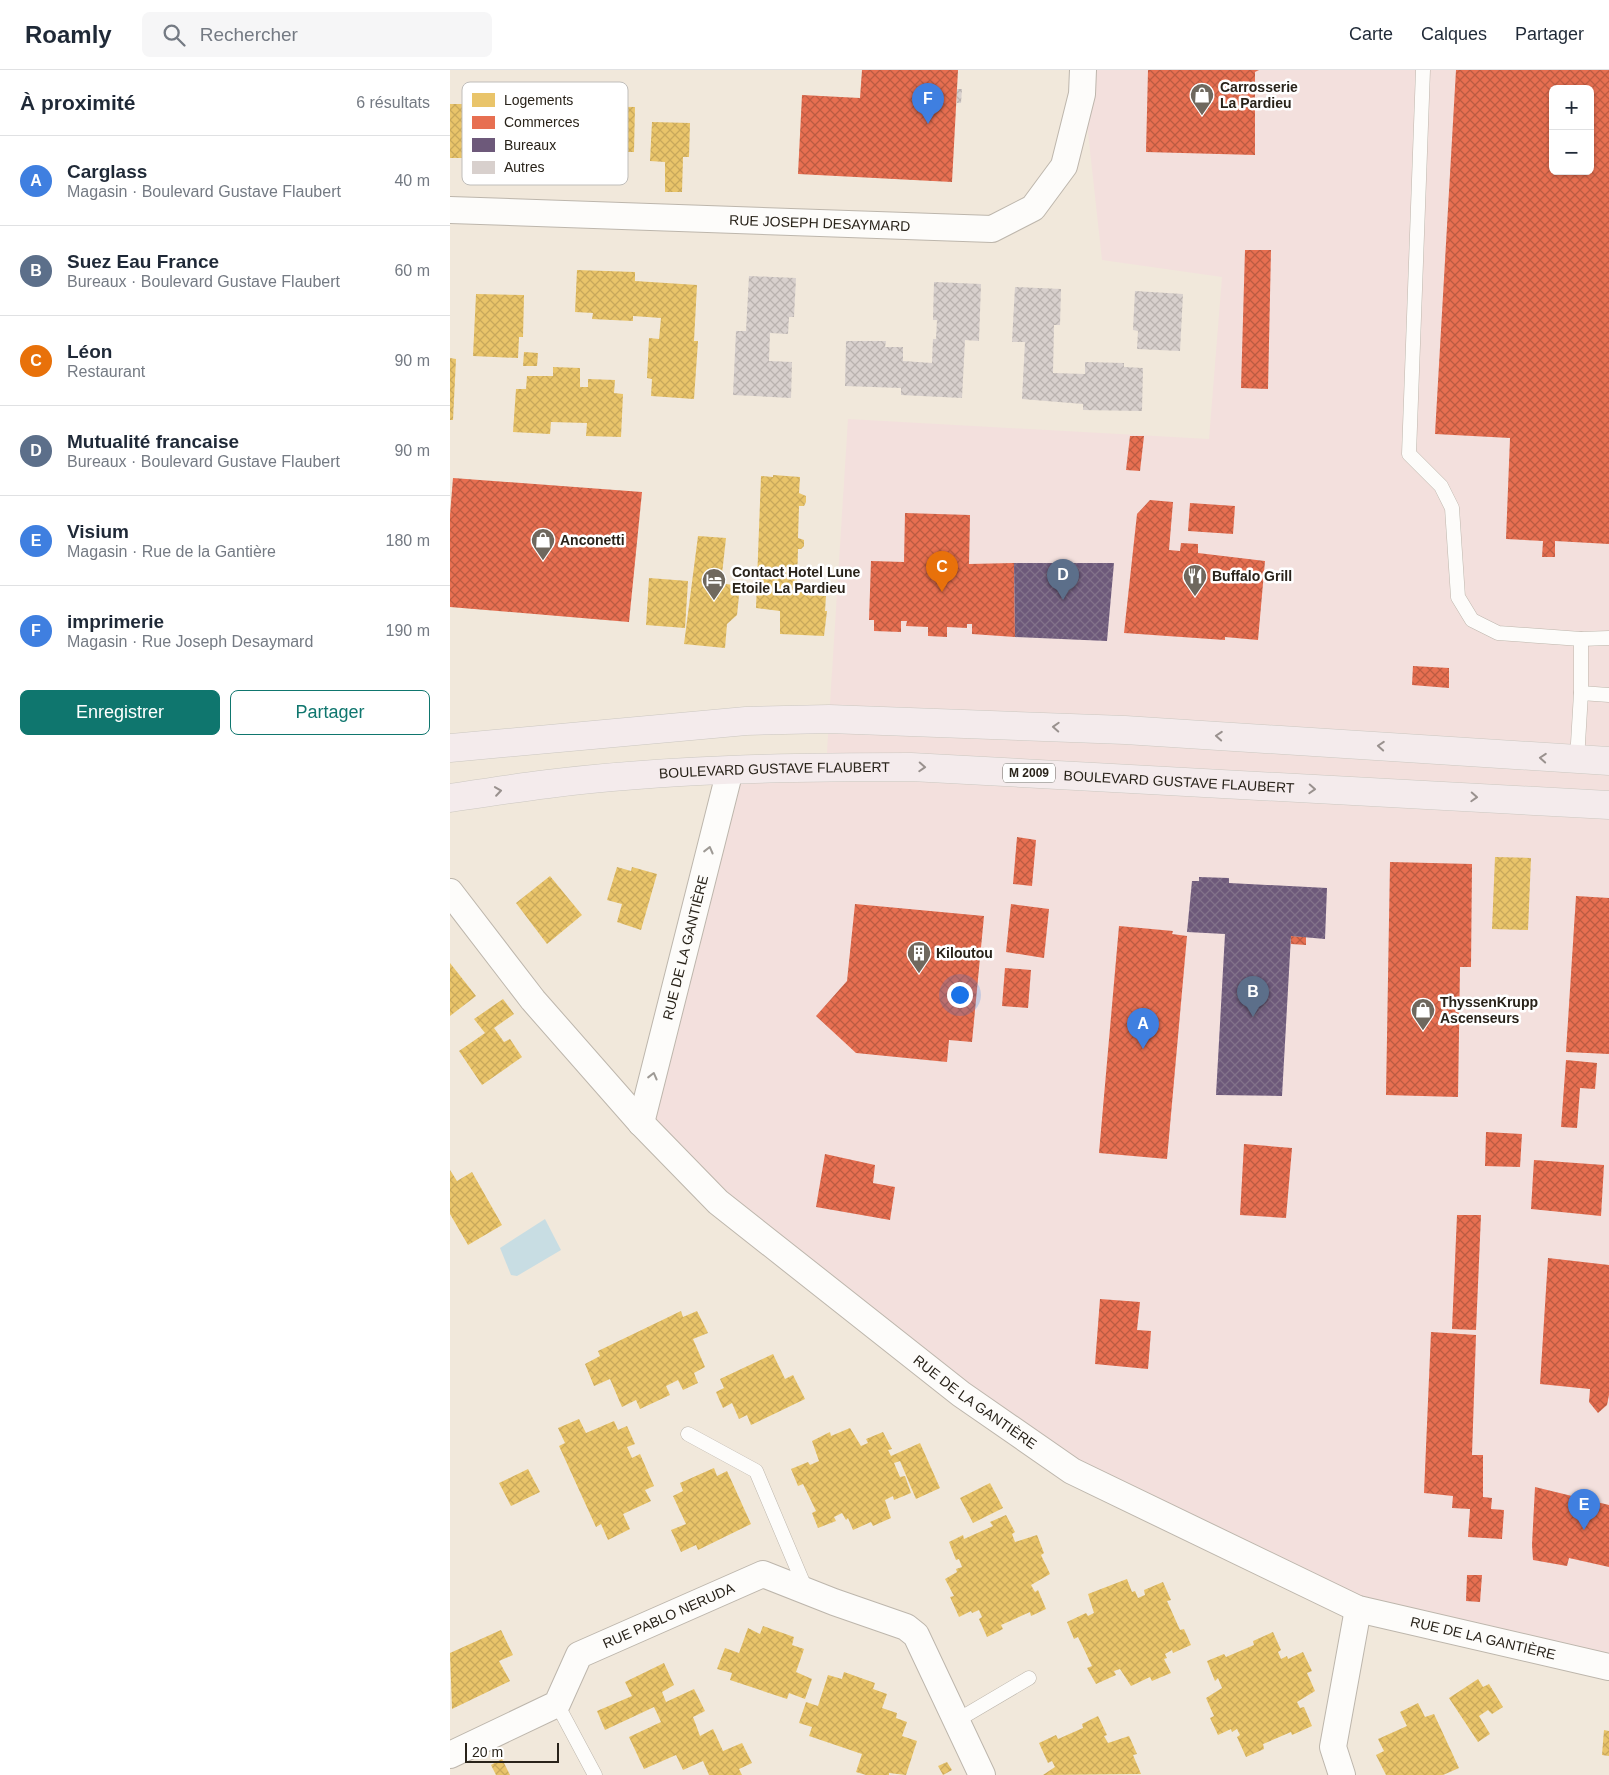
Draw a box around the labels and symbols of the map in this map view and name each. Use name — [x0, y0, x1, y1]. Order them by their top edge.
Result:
place label: Carrosserie La Pardieu — [1220, 79, 1298, 111]
legend — [462, 82, 628, 185]
shop icon: Carrosserie La Pardieu — [1189, 82, 1215, 116]
pin: F — [912, 83, 944, 124]
text: Logements — [504, 92, 573, 108]
text: Commerces — [504, 114, 579, 130]
text: Bureaux — [504, 137, 556, 153]
text: Autres — [504, 159, 544, 175]
street label: RUE JOSEPH DESAYMARD — [729, 212, 911, 234]
shop icon: Anconetti — [530, 527, 556, 561]
place label: Anconetti — [560, 532, 625, 548]
pin: C — [926, 551, 958, 592]
pin: D — [1047, 559, 1079, 600]
restaurant icon: Buffalo Grill — [1182, 563, 1208, 597]
place label: Contact Hotel Lune Etoile La Pardieu — [732, 564, 861, 596]
hotel icon: Contact Hotel Lune Etoile La Pardieu — [701, 567, 727, 601]
place label: Buffalo Grill — [1212, 568, 1292, 584]
one-way arrow — [1052, 721, 1060, 732]
one-way arrow — [1214, 731, 1222, 742]
one-way arrow — [1376, 741, 1384, 752]
one-way arrow — [1539, 752, 1547, 763]
street label: BOULEVARD GUSTAVE FLAUBERT — [658, 759, 890, 782]
one-way arrow — [918, 762, 926, 773]
road number: M 2009 — [1003, 764, 1055, 782]
street label: BOULEVARD GUSTAVE FLAUBERT — [1063, 767, 1295, 796]
one-way arrow — [1308, 783, 1316, 794]
one-way arrow — [494, 786, 503, 796]
one-way arrow — [1470, 792, 1478, 803]
one-way arrow — [704, 847, 714, 855]
street label: RUE DE LA GANTIÈRE — [659, 873, 711, 1022]
building icon: Kiloutou — [906, 940, 932, 974]
place label: Kiloutou — [936, 945, 993, 961]
pin: B — [1237, 976, 1269, 1017]
your location — [947, 982, 973, 1008]
place label: ThyssenKrupp Ascenseurs — [1440, 994, 1538, 1026]
shop icon: ThyssenKrupp Ascenseurs — [1410, 997, 1436, 1031]
pin: A — [1127, 1008, 1159, 1049]
one-way arrow — [647, 1072, 657, 1080]
street label: RUE DE LA GANTIÈRE — [910, 1352, 1040, 1452]
pin: E — [1568, 1489, 1600, 1530]
street label: RUE PABLO NERUDA — [600, 1579, 737, 1652]
street label: RUE DE LA GANTIÈRE — [1409, 1613, 1557, 1662]
scale bar — [465, 1740, 559, 1763]

